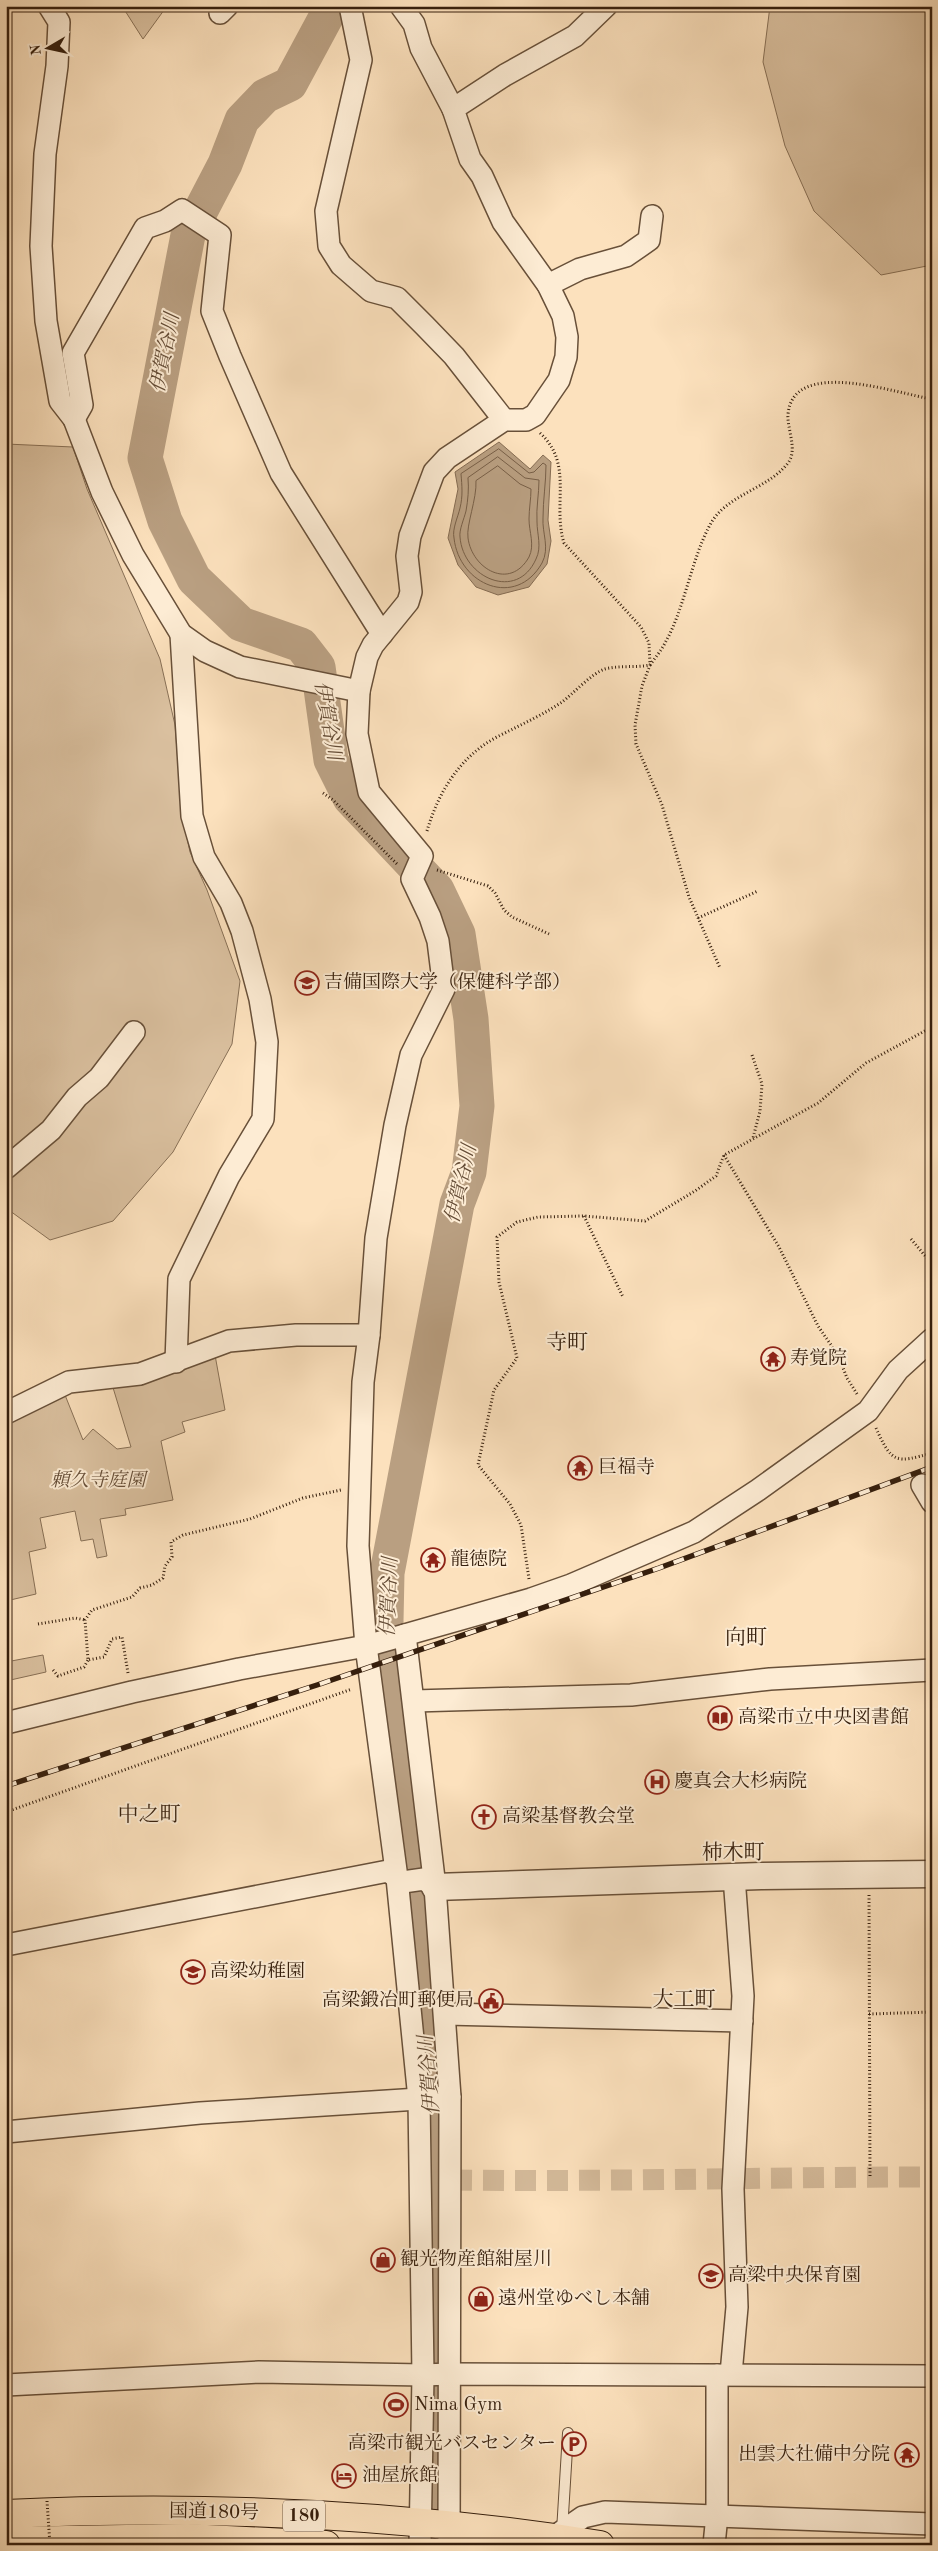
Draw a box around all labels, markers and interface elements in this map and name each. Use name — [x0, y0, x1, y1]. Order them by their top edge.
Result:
north arrow — [22, 22, 72, 72]
text: N — [28, 43, 44, 56]
water label: 伊賀谷川 — [147, 309, 184, 394]
water label: 伊賀谷川 — [310, 680, 346, 764]
school or university icon: 吉備国際大学（保健科学部） — [294, 970, 320, 996]
place label: 吉備国際大学（保健科学部） — [324, 971, 571, 993]
water label: 伊賀谷川 — [441, 1140, 481, 1225]
district label: 寺町 — [546, 1331, 588, 1354]
temple icon: 寿覚院 — [760, 1346, 786, 1372]
place label: 寿覚院 — [790, 1347, 847, 1369]
temple icon: 巨福寺 — [567, 1455, 593, 1481]
place label: 巨福寺 — [598, 1457, 655, 1478]
park label: 頼久寺庭園 — [50, 1470, 148, 1491]
temple icon: 龍徳院 — [420, 1547, 446, 1573]
place label: 龍徳院 — [450, 1549, 507, 1570]
water label: 伊賀谷川 — [377, 1555, 401, 1637]
district label: 向町 — [725, 1626, 767, 1649]
library icon: 高梁市立中央図書館 — [707, 1705, 733, 1731]
place label: 高梁市立中央図書館 — [738, 1707, 909, 1728]
hospital icon: 慶真会大杉病院 — [644, 1769, 670, 1795]
place label: 慶真会大杉病院 — [674, 1770, 807, 1792]
district label: 中之町 — [118, 1803, 181, 1826]
church icon: 高梁基督教会堂 — [471, 1804, 497, 1830]
place label: 高梁基督教会堂 — [502, 1805, 635, 1827]
district label: 柿木町 — [702, 1841, 765, 1864]
school or university icon: 高梁幼稚園 — [180, 1959, 206, 1985]
place label: 高梁幼稚園 — [210, 1961, 305, 1982]
public building icon: 高梁鍛冶町郵便局 — [478, 1988, 504, 2014]
district label: 大工町 — [653, 1988, 716, 2011]
place label: 高梁鍛冶町郵便局 — [322, 1989, 474, 2011]
water label: 伊賀谷川 — [414, 2032, 443, 2116]
shop icon: 観光物産館紺屋川 — [370, 2247, 396, 2273]
place label: 観光物産館紺屋川 — [400, 2249, 552, 2270]
school or university icon: 高梁中央保育園 — [698, 2263, 724, 2289]
place label: 高梁中央保育園 — [728, 2265, 861, 2286]
shop icon: 遠州堂ゆべし本舗 — [468, 2286, 494, 2312]
place label: 遠州堂ゆべし本舗 — [498, 2287, 650, 2309]
sports icon: Nima Gym — [383, 2392, 409, 2418]
place label: Nima Gym — [414, 2396, 502, 2415]
parking icon: 高梁市観光バスセンター — [561, 2431, 587, 2457]
place label: 高梁市観光バスセンター — [348, 2433, 556, 2454]
temple icon: 出雲大社備中分院 — [894, 2442, 920, 2468]
place label: 出雲大社備中分院 — [738, 2443, 890, 2465]
hotel icon: 油屋旅館 — [331, 2463, 357, 2489]
place label: 油屋旅館 — [362, 2465, 438, 2486]
road number: 180 — [283, 2500, 325, 2532]
street label: 国道180号 — [169, 2501, 259, 2523]

